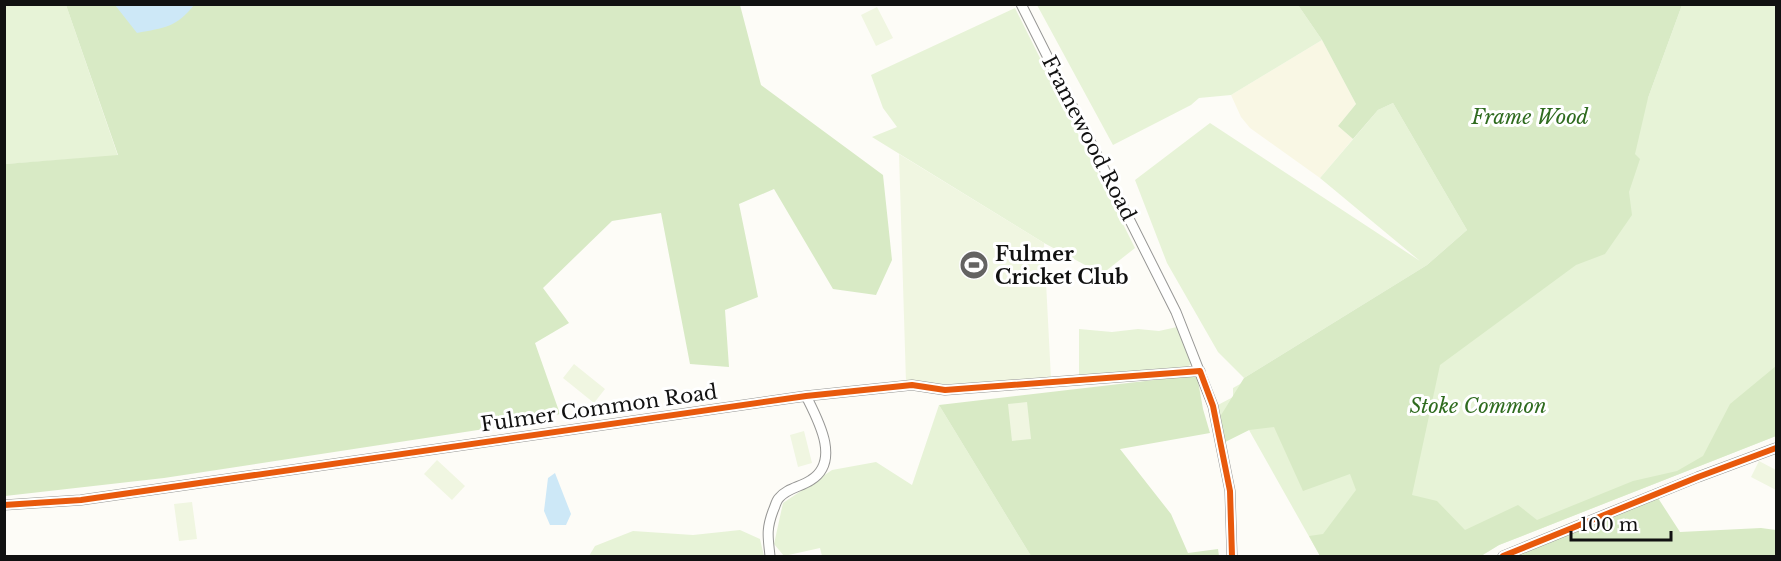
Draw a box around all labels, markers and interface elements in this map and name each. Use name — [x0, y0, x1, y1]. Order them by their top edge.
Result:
street label: Framewood Road — [1037, 52, 1141, 224]
park label: Frame Wood — [1470, 105, 1589, 129]
place label: Fulmer Cricket Club — [995, 242, 1129, 289]
sports icon: Fulmer Cricket Club — [958, 249, 990, 281]
street label: Fulmer Common Road — [479, 379, 719, 437]
park label: Stoke Common — [1409, 394, 1547, 418]
scale bar — [1571, 504, 1672, 542]
text: 100 m — [1580, 514, 1638, 536]

